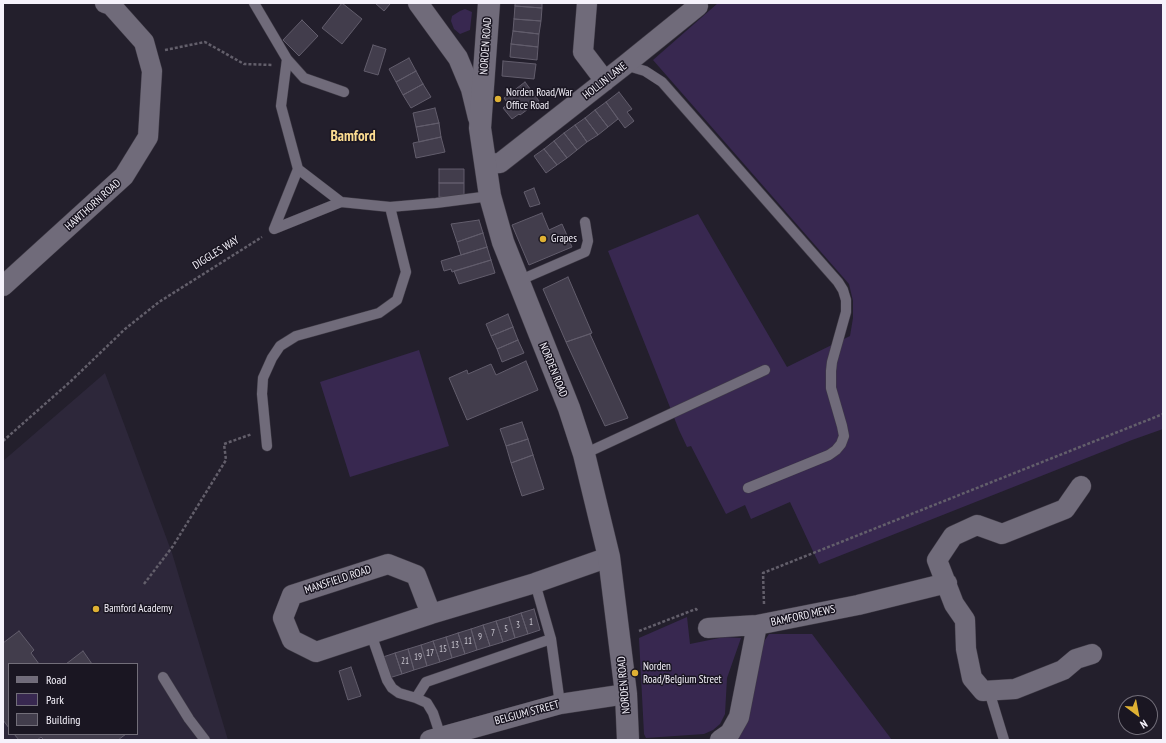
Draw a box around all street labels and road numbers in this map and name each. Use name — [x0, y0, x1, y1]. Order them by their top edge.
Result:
street label: NORDEN ROAD — [477, 17, 495, 75]
street label: HOLLIN LANE — [580, 60, 630, 102]
street label: HAWTHORN ROAD — [62, 177, 124, 233]
street label: DIGGLES WAY — [190, 234, 242, 272]
street label: NORDEN ROAD — [536, 341, 570, 399]
street label: MANSFIELD ROAD — [303, 563, 373, 597]
street label: BAMFORD MEWS — [770, 603, 836, 629]
street label: NORDEN ROAD — [615, 656, 633, 714]
street label: BELGIUM STREET — [493, 698, 561, 728]

